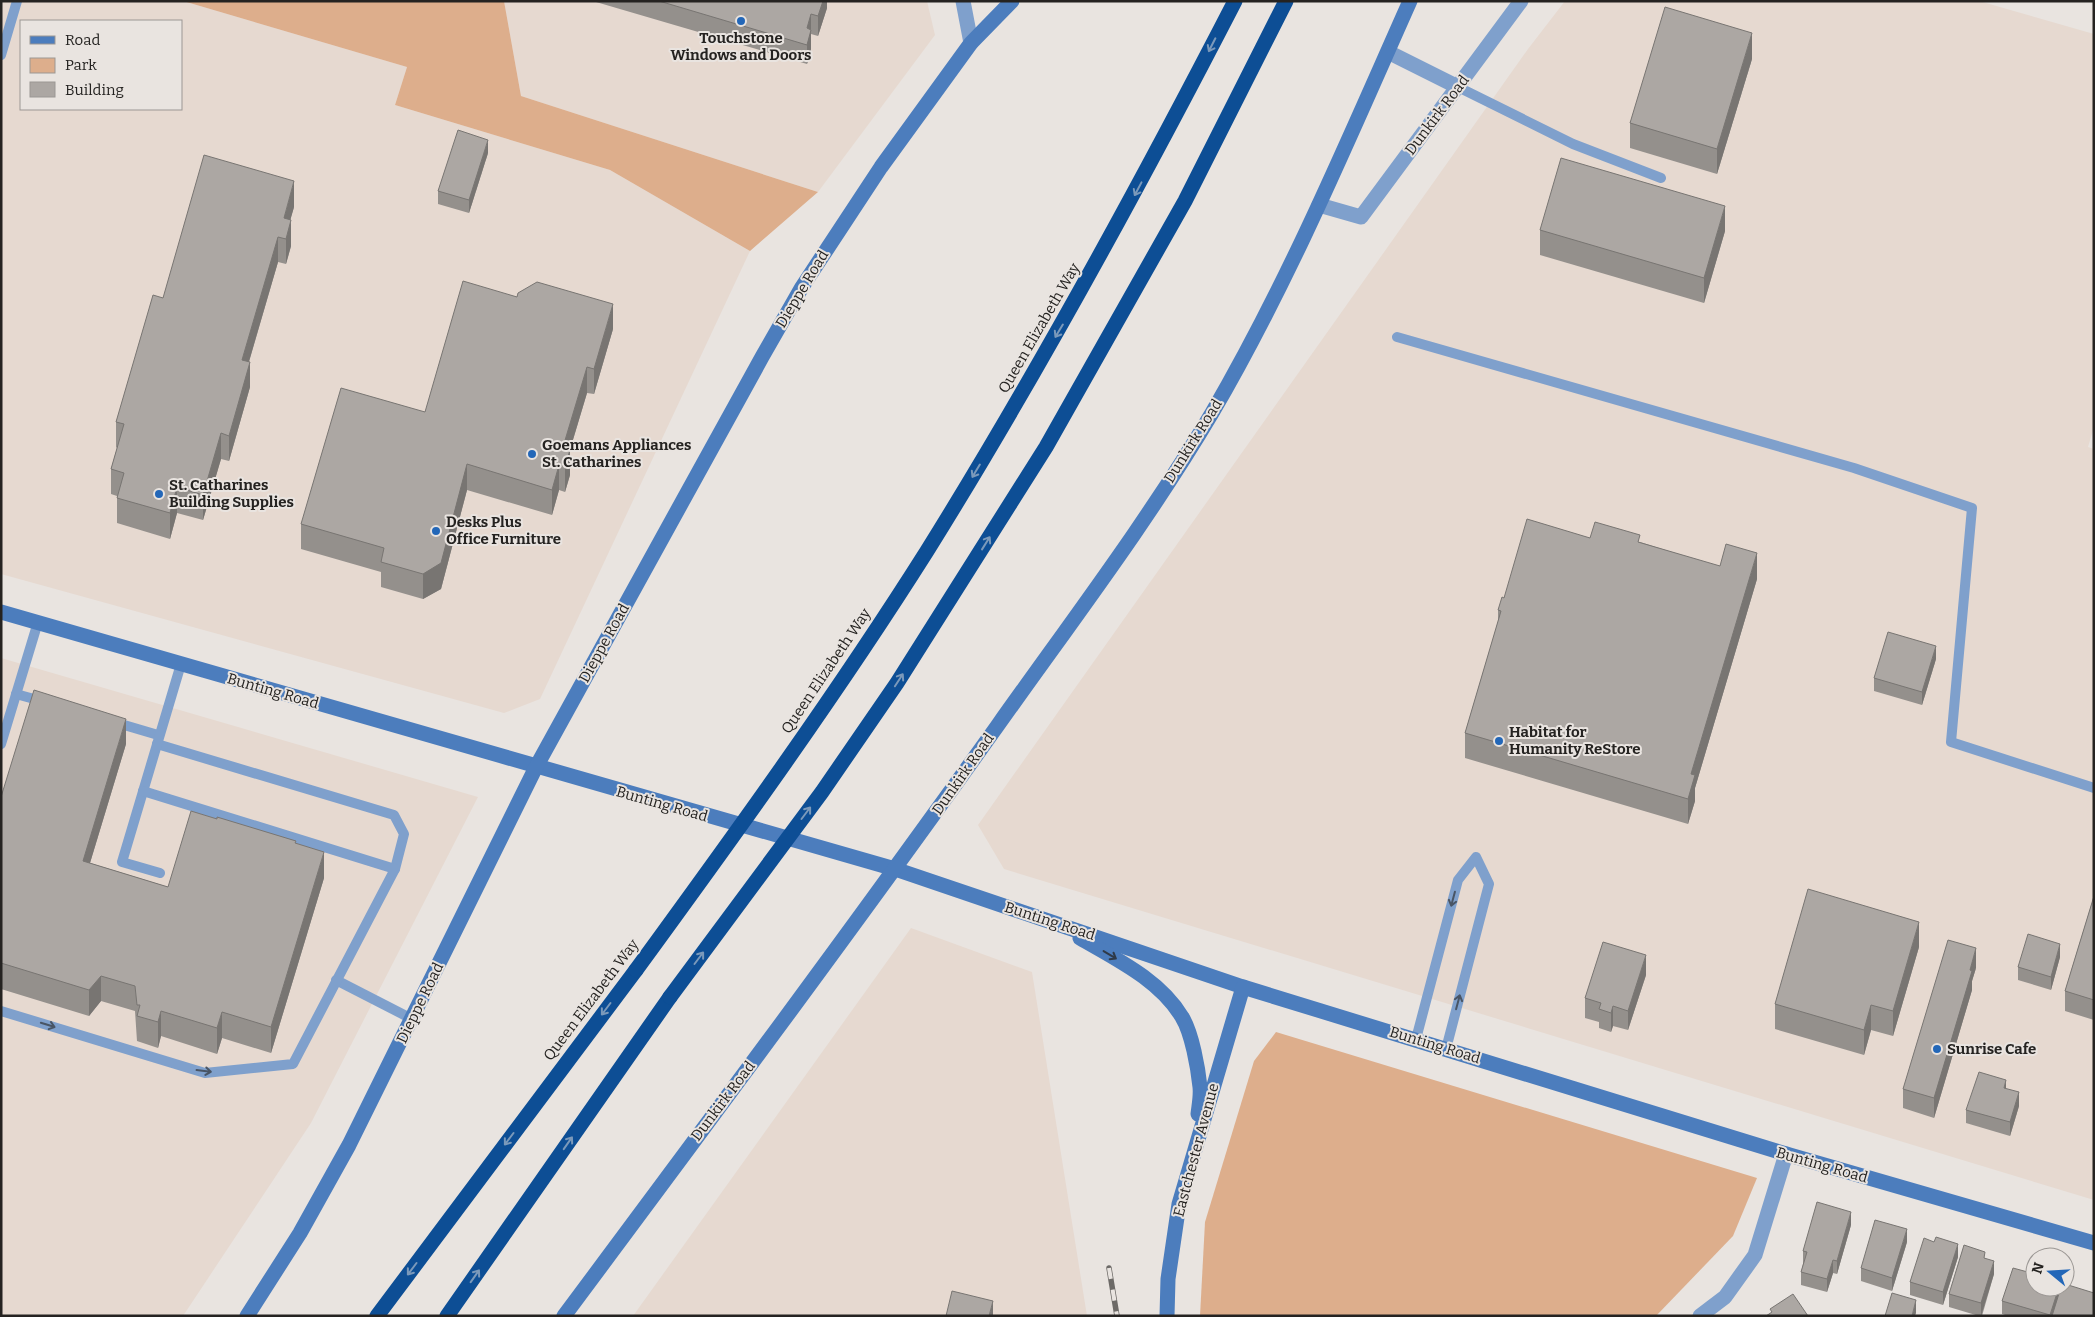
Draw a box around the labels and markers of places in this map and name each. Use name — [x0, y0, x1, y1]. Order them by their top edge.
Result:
marker: Touchstone Windows and Doors — [735, 15, 747, 27]
place label: Touchstone Windows and Doors — [670, 29, 812, 64]
place label: Goemans Appliances St. Catharines — [542, 436, 691, 471]
marker: Goemans Appliances St. Catharines — [526, 448, 538, 460]
place label: St. Catharines Building Supplies — [169, 476, 294, 511]
marker: St. Catharines Building Supplies — [153, 488, 165, 500]
place label: Desks Plus Office Furniture — [446, 513, 561, 548]
marker: Desks Plus Office Furniture — [430, 525, 442, 537]
place label: Habitat for Humanity ReStore — [1509, 723, 1641, 758]
marker: Habitat for Humanity ReStore — [1493, 735, 1505, 747]
place label: Sunrise Cafe — [1947, 1040, 2036, 1058]
marker: Sunrise Cafe — [1931, 1043, 1943, 1055]

